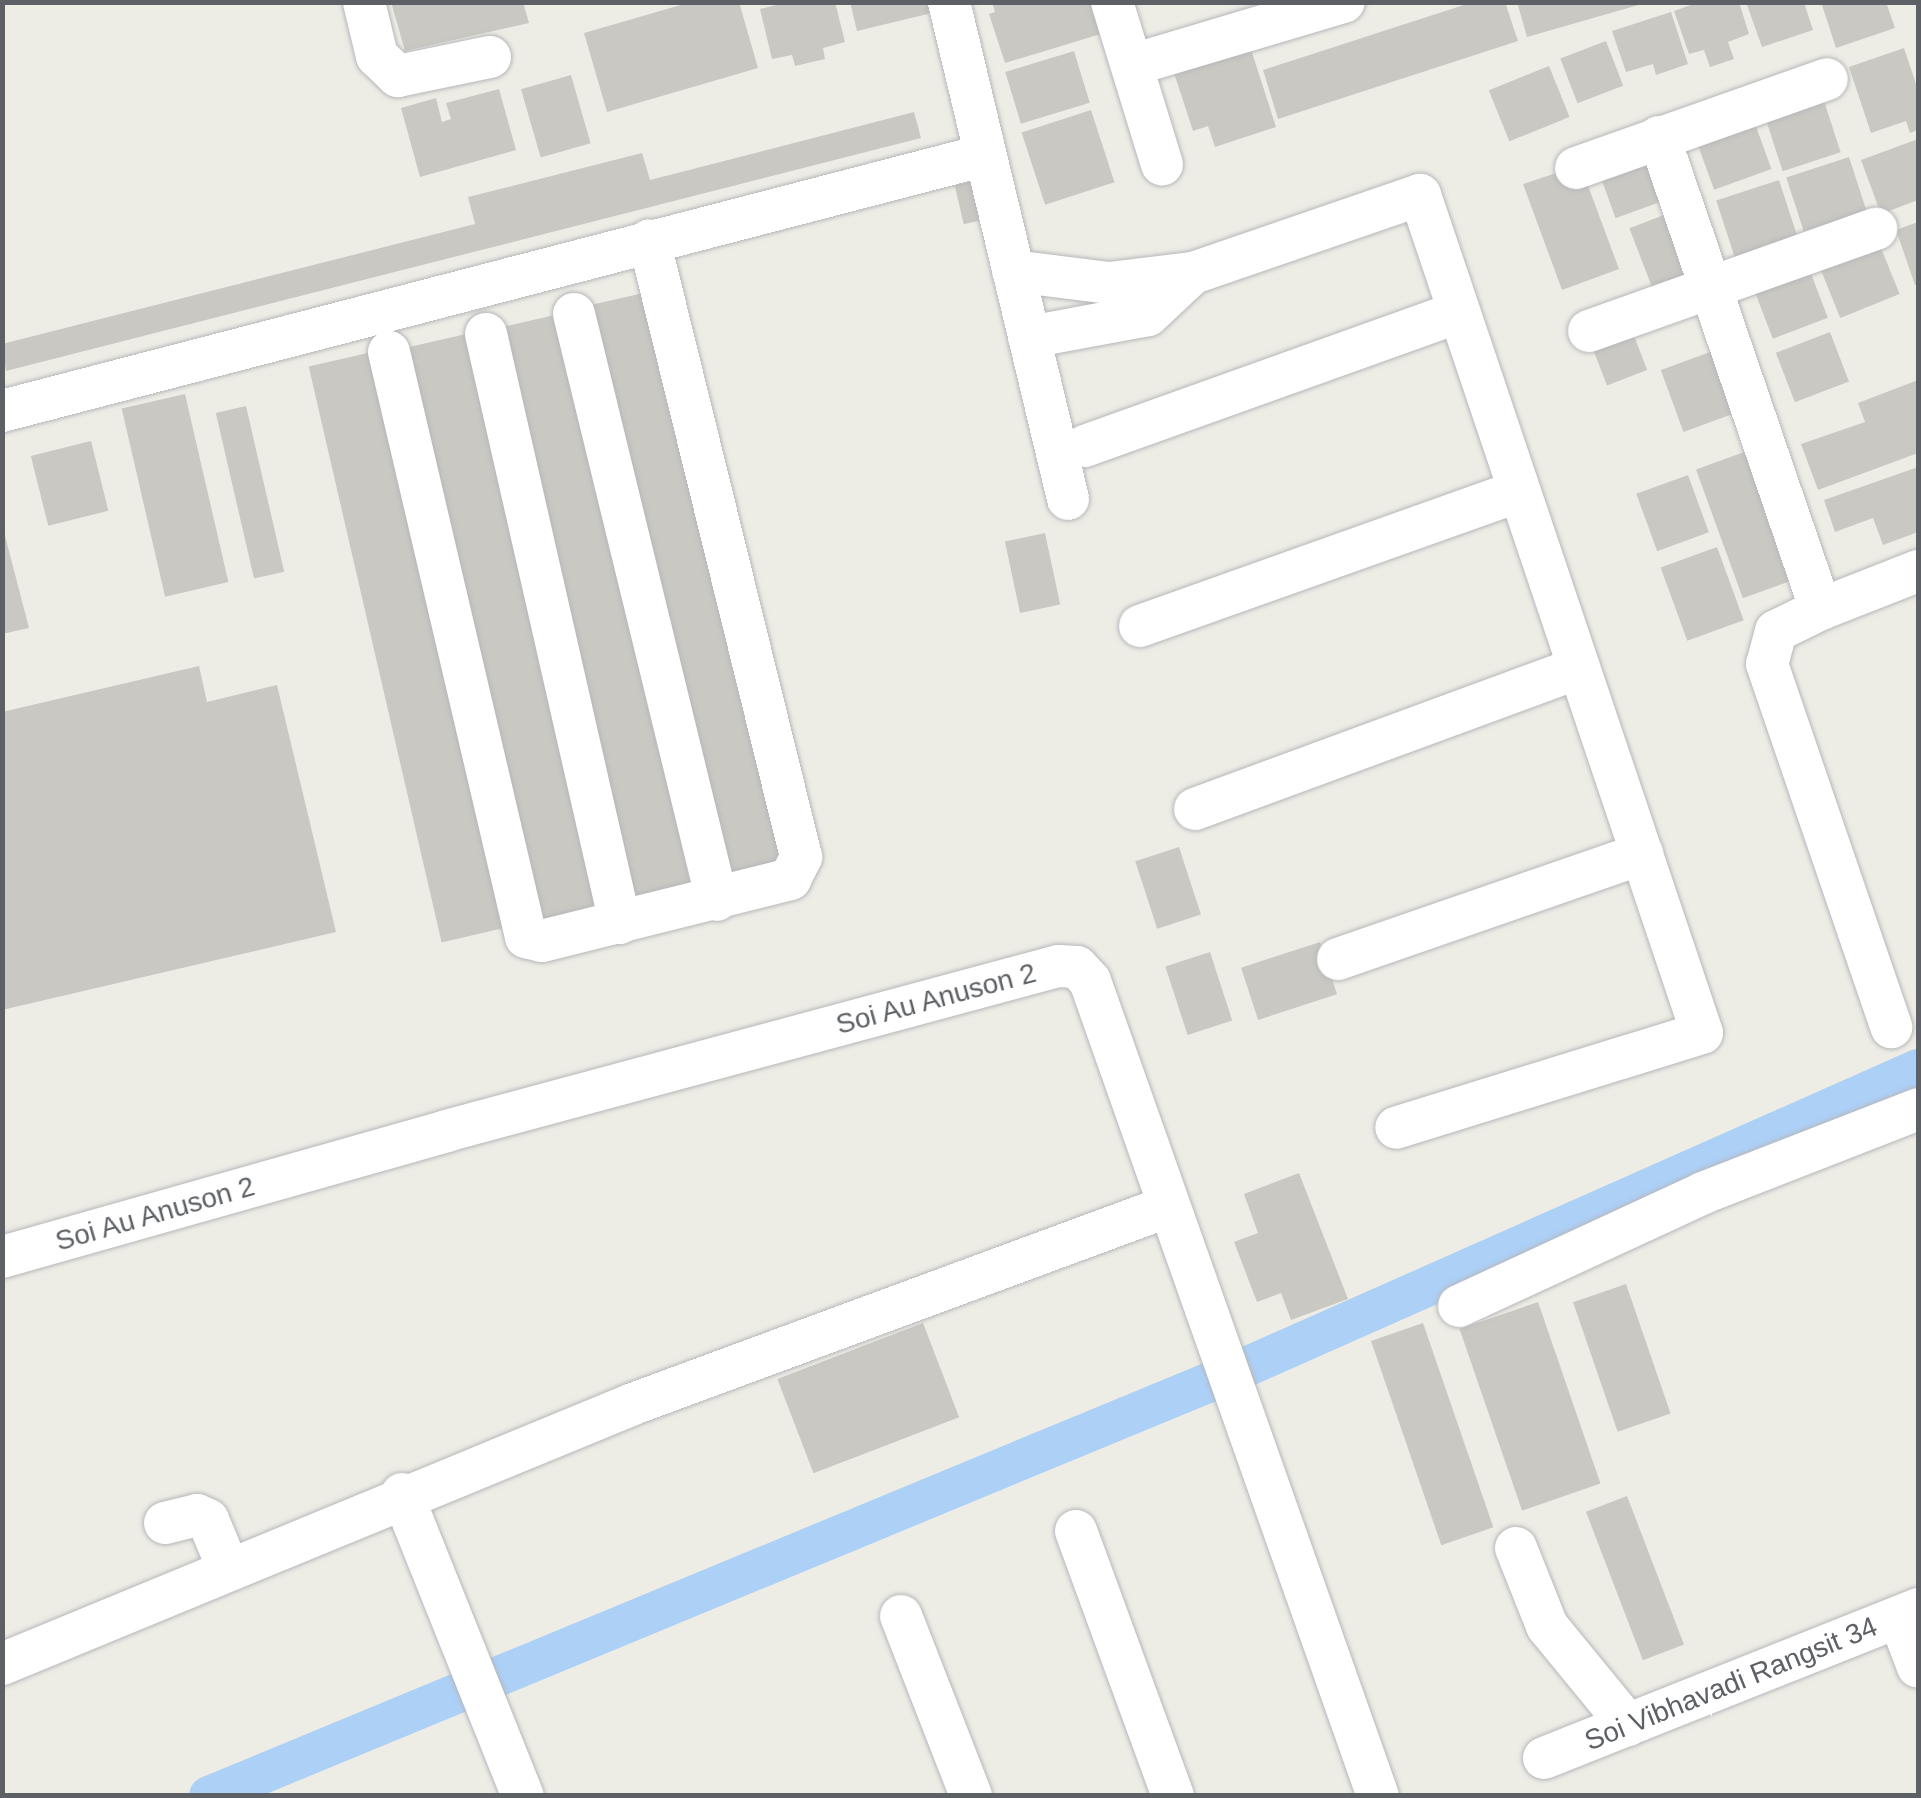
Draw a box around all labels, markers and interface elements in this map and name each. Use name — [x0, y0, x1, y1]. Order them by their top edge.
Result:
street label: Soi Au Anuson 2 — [831, 956, 1041, 1042]
street label: Soi Au Anuson 2 — [50, 1169, 260, 1259]
street label: Soi Vibhavadi Rangsit 34 — [1580, 1610, 1882, 1758]

